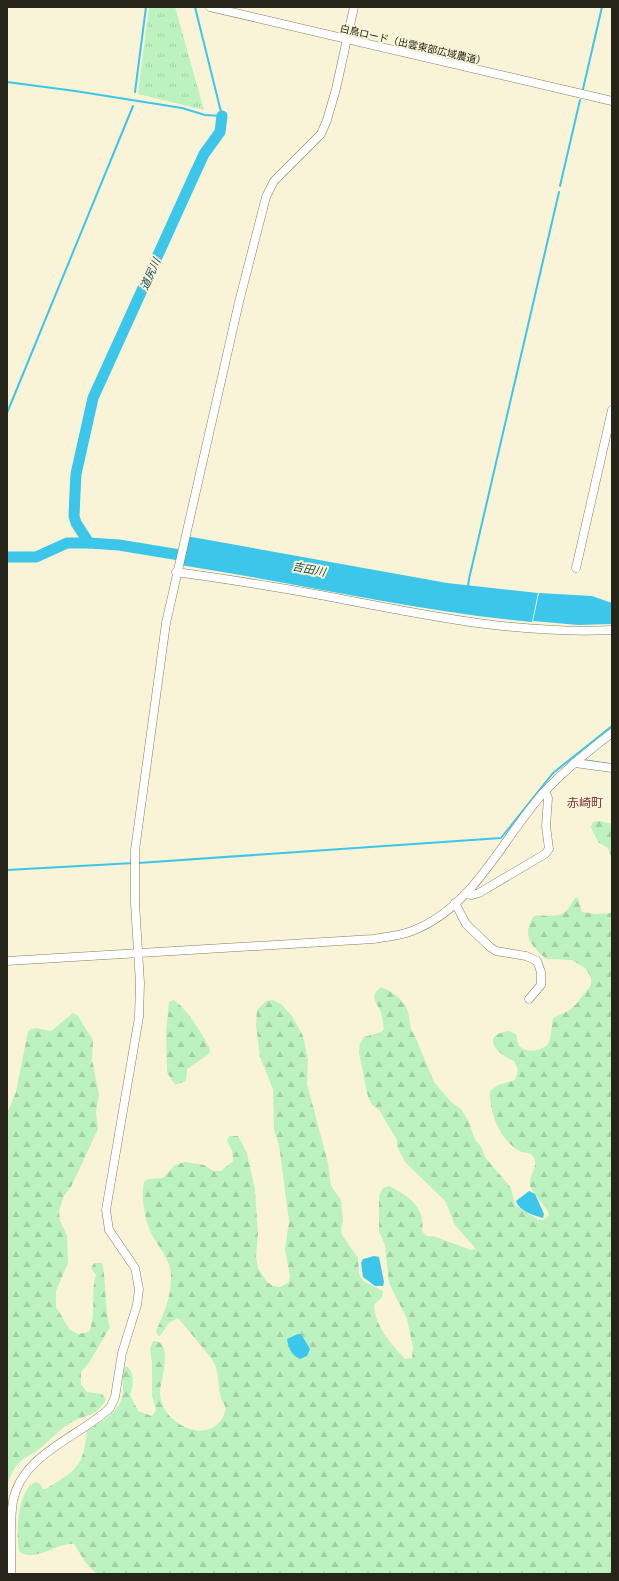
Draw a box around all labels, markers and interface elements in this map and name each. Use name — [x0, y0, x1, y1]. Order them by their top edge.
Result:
street label: 白鳥ロード（出雲東部広域農道） — [339, 23, 487, 67]
water label: 道尻川 — [138, 256, 163, 292]
water label: 吉田川 — [292, 560, 327, 578]
district label: 赤崎町 — [567, 796, 603, 809]

